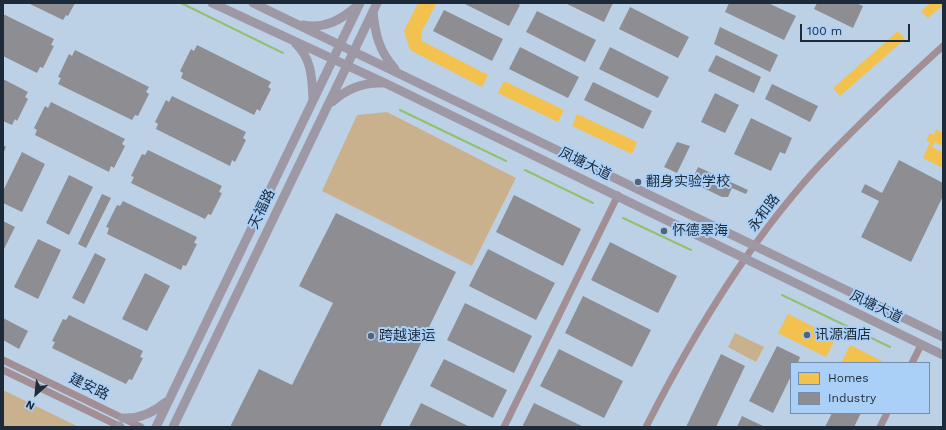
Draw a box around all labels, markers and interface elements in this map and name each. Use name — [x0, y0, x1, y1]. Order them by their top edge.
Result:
scale bar — [802, 16, 912, 42]
text: 100 m — [807, 24, 842, 38]
street label: 凤塘大道 — [556, 144, 614, 184]
place label: 翻身实验学校 — [646, 174, 730, 190]
marker: 翻身实验学校 — [633, 177, 643, 187]
street label: 天福路 — [245, 186, 279, 232]
street label: 永和路 — [745, 191, 783, 235]
place label: 怀德翠海 — [672, 223, 728, 239]
marker: 怀德翠海 — [659, 226, 669, 236]
street label: 凤塘大道 — [847, 287, 905, 327]
place label: 讯源酒店 — [815, 327, 871, 343]
place label: 跨越速运 — [379, 328, 435, 344]
marker: 讯源酒店 — [802, 330, 812, 340]
marker: 跨越速运 — [366, 331, 376, 341]
legend — [790, 362, 930, 414]
street label: 建安路 — [66, 370, 112, 404]
text: Homes — [828, 371, 869, 385]
north arrow — [16, 374, 56, 414]
text: Industry — [828, 391, 876, 405]
text: N — [24, 397, 37, 413]

